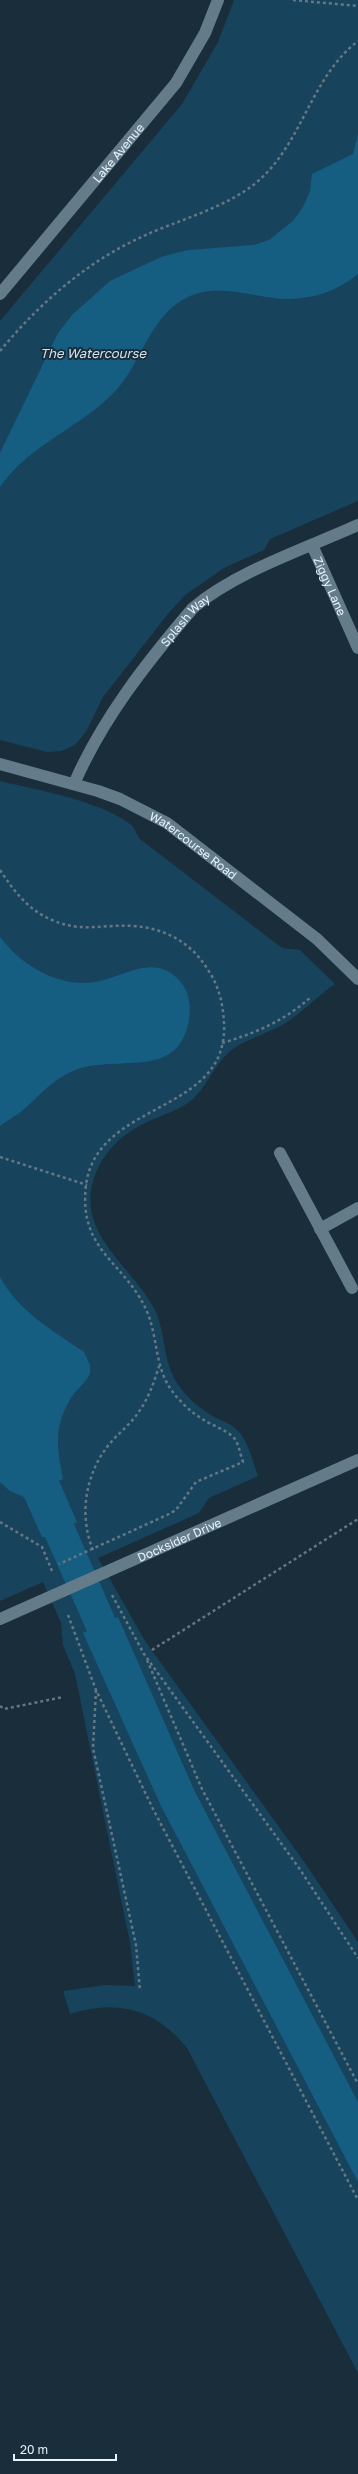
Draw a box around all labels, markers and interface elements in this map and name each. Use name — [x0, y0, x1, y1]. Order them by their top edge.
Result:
street label: Lake Avenue — [89, 120, 147, 185]
water label: The Watercourse — [40, 345, 147, 361]
street label: Ziggy Lane — [311, 554, 350, 618]
street label: Splash Way — [157, 590, 213, 649]
street label: Watercourse Road — [147, 808, 240, 882]
street label: Docksider Drive — [135, 1514, 223, 1565]
scale bar — [14, 2436, 116, 2462]
text: 20 m — [20, 2442, 48, 2457]

